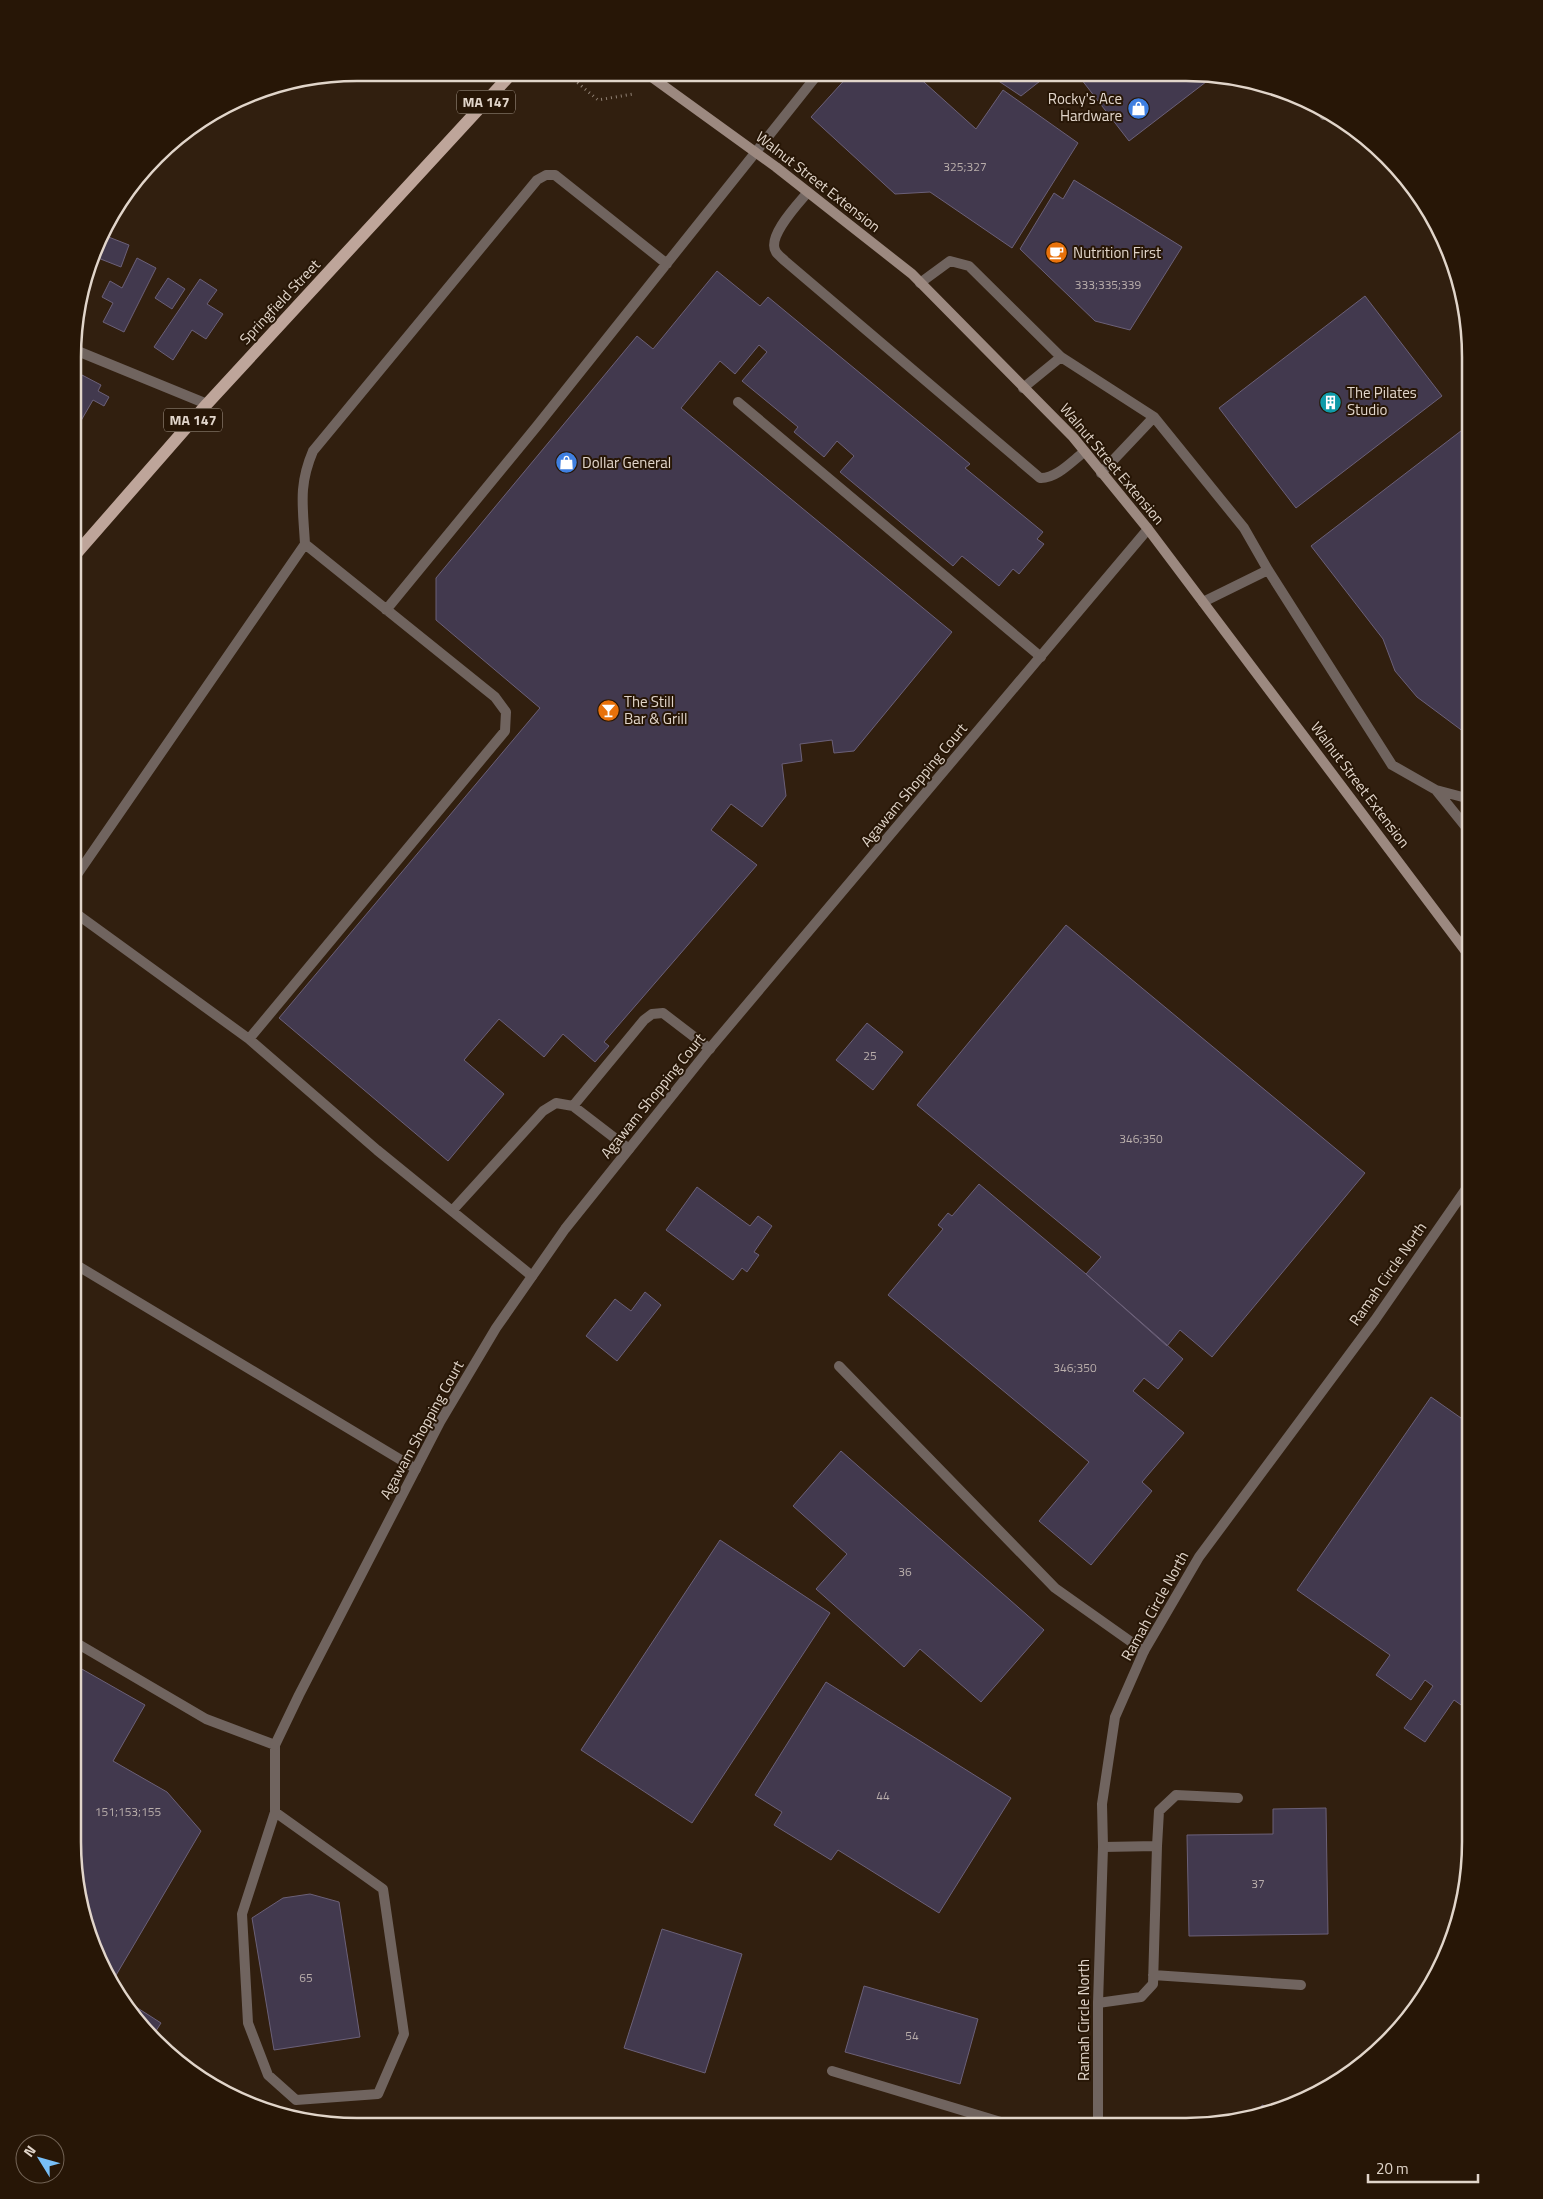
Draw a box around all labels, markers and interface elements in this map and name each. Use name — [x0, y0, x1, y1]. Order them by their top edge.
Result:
place label: Rocky's Ace Hardware — [1048, 87, 1122, 127]
road number: MA 147 — [457, 90, 515, 114]
shop icon: Rocky's Ace Hardware — [1126, 96, 1150, 120]
street label: Walnut Street Extension — [751, 126, 886, 238]
house number: 325;327 — [943, 157, 987, 176]
cafe icon: Nutrition First — [1045, 241, 1069, 265]
place label: Nutrition First — [1073, 241, 1162, 264]
street label: Springfield Street — [234, 253, 326, 350]
house number: 333;335;339 — [1075, 275, 1141, 294]
place label: The Pilates Studio — [1347, 381, 1417, 421]
building icon: The Pilates Studio — [1319, 390, 1343, 414]
street label: Walnut Street Extension — [1054, 398, 1170, 530]
road number: MA 147 — [164, 408, 222, 432]
shop icon: Dollar General — [554, 451, 578, 475]
place label: Dollar General — [582, 451, 671, 474]
place label: The Still Bar & Grill — [624, 690, 688, 730]
bar icon: The Still Bar & Grill — [596, 699, 620, 723]
street label: Agawam Shopping Court — [855, 717, 973, 852]
street label: Walnut Street Extension — [1305, 717, 1416, 853]
street label: Agawam Shopping Court — [595, 1028, 711, 1163]
house number: 25 — [863, 1046, 877, 1065]
house number: 346;350 — [1119, 1129, 1163, 1148]
street label: Ramah Circle North — [1343, 1217, 1432, 1330]
street label: Agawam Shopping Court — [374, 1356, 470, 1503]
house number: 346;350 — [1053, 1358, 1097, 1377]
street label: Ramah Circle North — [1115, 1547, 1194, 1665]
house number: 36 — [898, 1562, 912, 1581]
house number: 44 — [876, 1786, 890, 1805]
house number: 151;153;155 — [95, 1802, 161, 1821]
house number: 37 — [1251, 1874, 1265, 1893]
street label: Ramah Circle North — [1072, 1959, 1095, 2081]
house number: 65 — [299, 1968, 313, 1987]
house number: 54 — [905, 2026, 919, 2045]
north arrow — [15, 2134, 65, 2184]
text: N — [18, 2141, 41, 2161]
scale bar — [1368, 2152, 1478, 2184]
text: 20 m — [1376, 2157, 1409, 2180]

